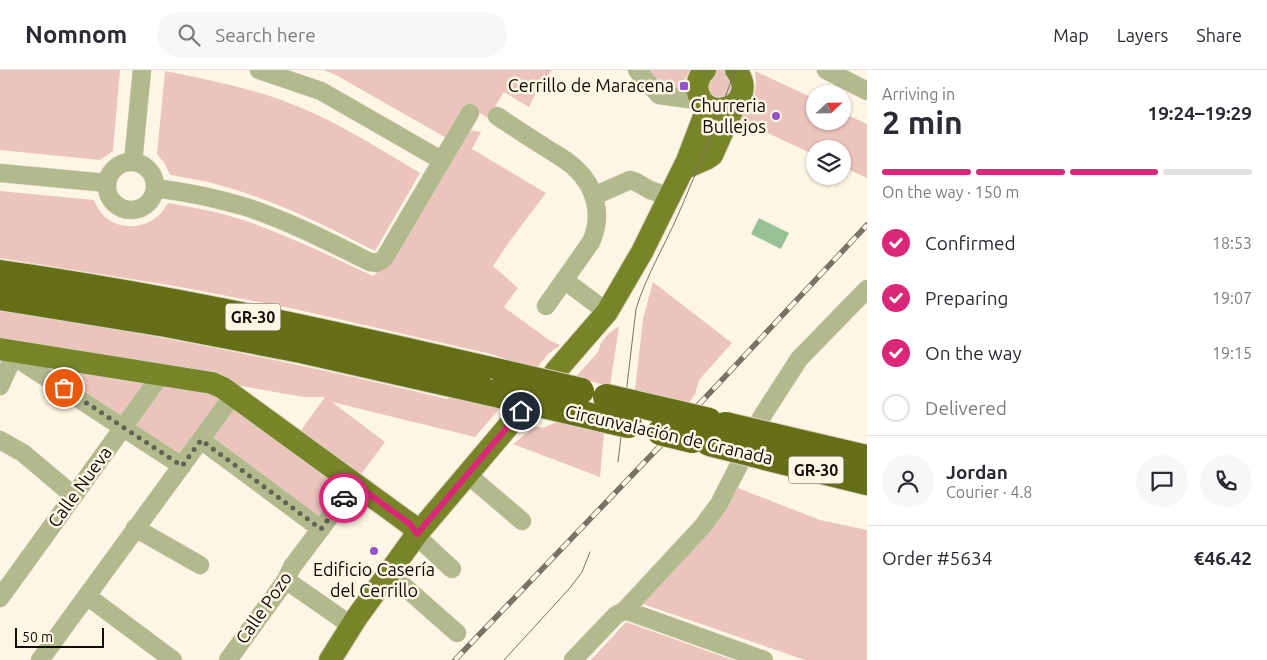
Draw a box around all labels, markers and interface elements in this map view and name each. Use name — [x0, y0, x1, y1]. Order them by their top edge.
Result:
search box — [157, 12, 507, 57]
text: Nomnom — [25, 21, 127, 48]
icon: search — [175, 21, 203, 49]
text: Search here — [215, 24, 316, 46]
text: Map — [1053, 25, 1089, 45]
text: Layers — [1117, 25, 1168, 45]
text: Share — [1196, 25, 1242, 45]
place label: Cerrillo de Maracena — [508, 75, 674, 95]
marker: Cerrillo de Maracena — [678, 80, 690, 92]
north arrow — [806, 85, 851, 130]
map controls — [806, 85, 851, 185]
text: Arriving in — [882, 85, 955, 103]
place label: Churreria Bullejos — [690, 95, 766, 136]
text: 19:24–19:29 — [1147, 102, 1252, 124]
text: 2 min — [882, 104, 963, 140]
marker: Churreria Bullejos — [770, 110, 782, 122]
button: layers — [806, 140, 851, 185]
text: On the way · 150 m — [882, 183, 1019, 201]
icon: check — [882, 229, 910, 257]
text: Confirmed — [925, 232, 1016, 254]
text: 18:53 — [1212, 234, 1252, 252]
icon: check — [882, 284, 910, 312]
text: Preparing — [925, 287, 1009, 309]
text: 19:07 — [1212, 289, 1252, 307]
road number: GR-30 — [226, 303, 280, 330]
icon: check — [882, 339, 910, 367]
text: On the way — [925, 342, 1022, 364]
text: 19:15 — [1212, 344, 1252, 362]
pin — [43, 367, 85, 409]
icon: bag — [50, 374, 78, 402]
pin — [500, 390, 542, 432]
icon: home — [507, 397, 535, 425]
text: Delivered — [925, 397, 1007, 419]
street label: Circunvalación de Granada — [563, 400, 775, 468]
street label: Calle Nueva — [43, 442, 115, 531]
button: person — [882, 455, 934, 507]
button: chat — [1136, 455, 1188, 507]
button: phone — [1200, 455, 1252, 507]
road number: GR-30 — [788, 456, 844, 484]
text: Jordan — [946, 461, 1008, 483]
courier — [319, 473, 369, 523]
text: Courier · 4.8 — [946, 483, 1032, 501]
icon: car — [330, 484, 358, 512]
marker: Edificio Casería del Cerrillo — [368, 545, 380, 557]
text: Order #5634 — [882, 547, 992, 569]
text: €46.42 — [1194, 547, 1252, 569]
place label: Edificio Casería del Cerrillo — [313, 559, 435, 600]
street label: Calle Pozo — [231, 568, 295, 647]
scale bar — [15, 625, 104, 648]
text: 50 m — [22, 629, 53, 645]

